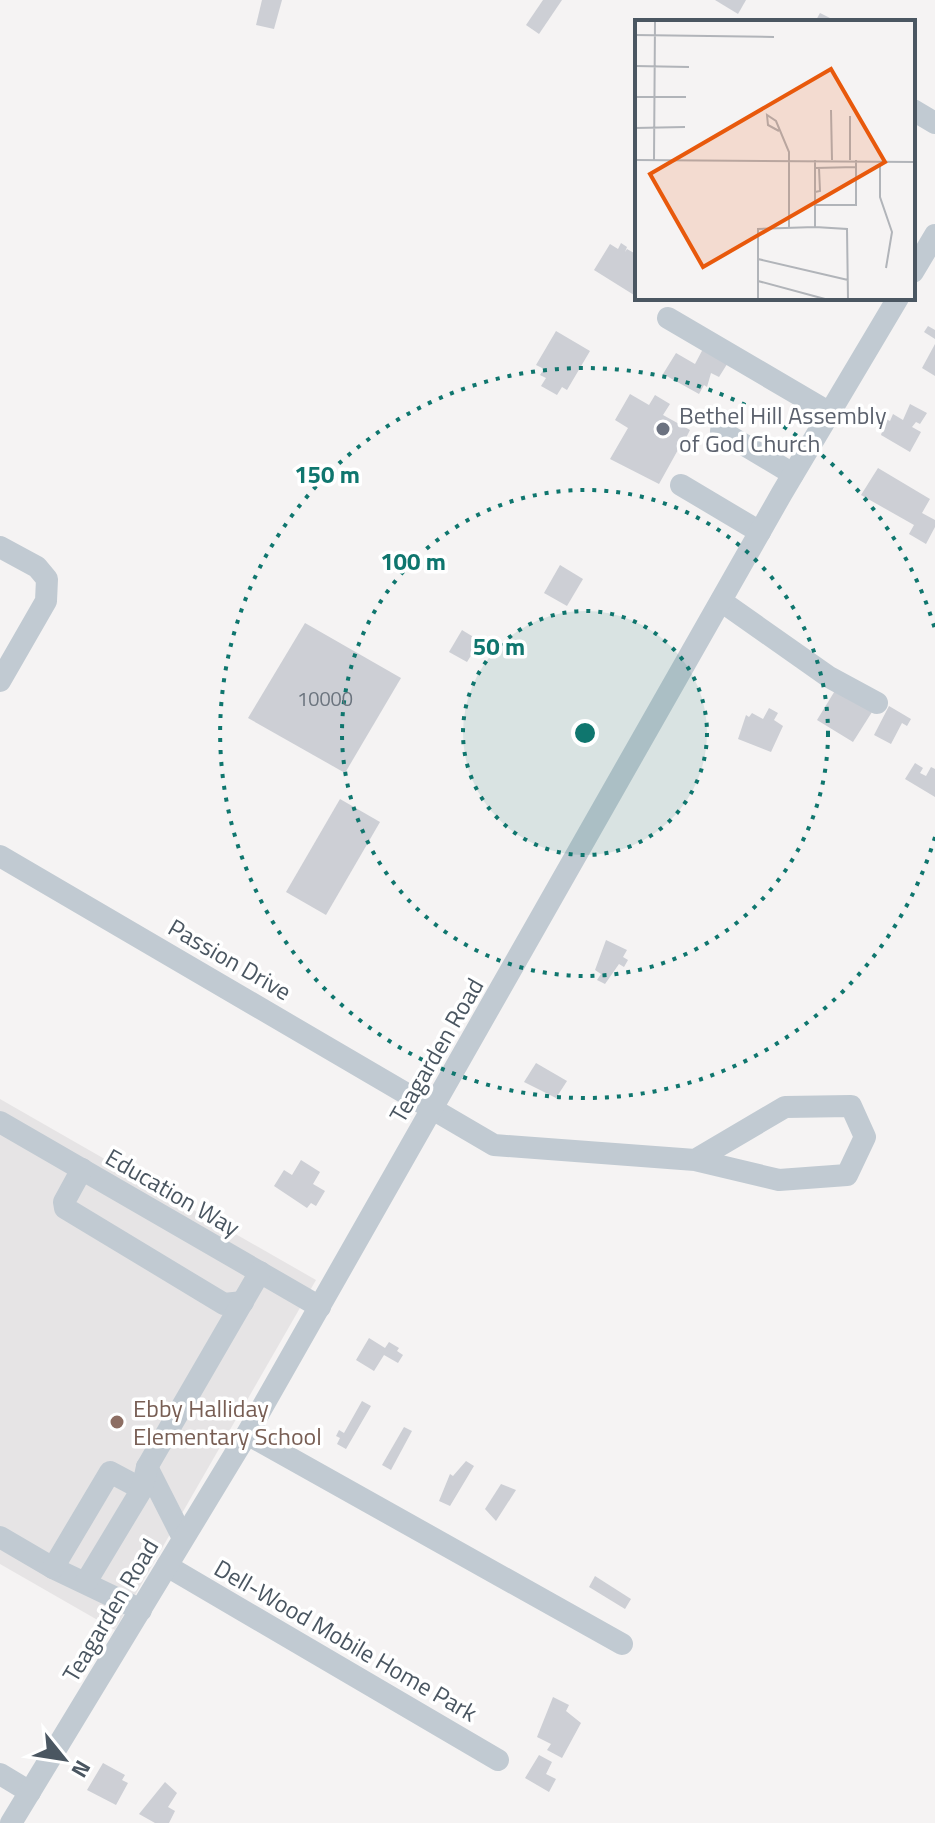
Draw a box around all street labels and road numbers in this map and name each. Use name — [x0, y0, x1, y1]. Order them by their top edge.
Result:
street label: Passion Drive — [162, 909, 298, 1009]
street label: Teagarden Road — [380, 971, 492, 1129]
street label: Education Way — [99, 1139, 247, 1245]
street label: Teagarden Road — [53, 1531, 167, 1689]
street label: Dell-Wood Mobile Home Park — [208, 1550, 485, 1730]

